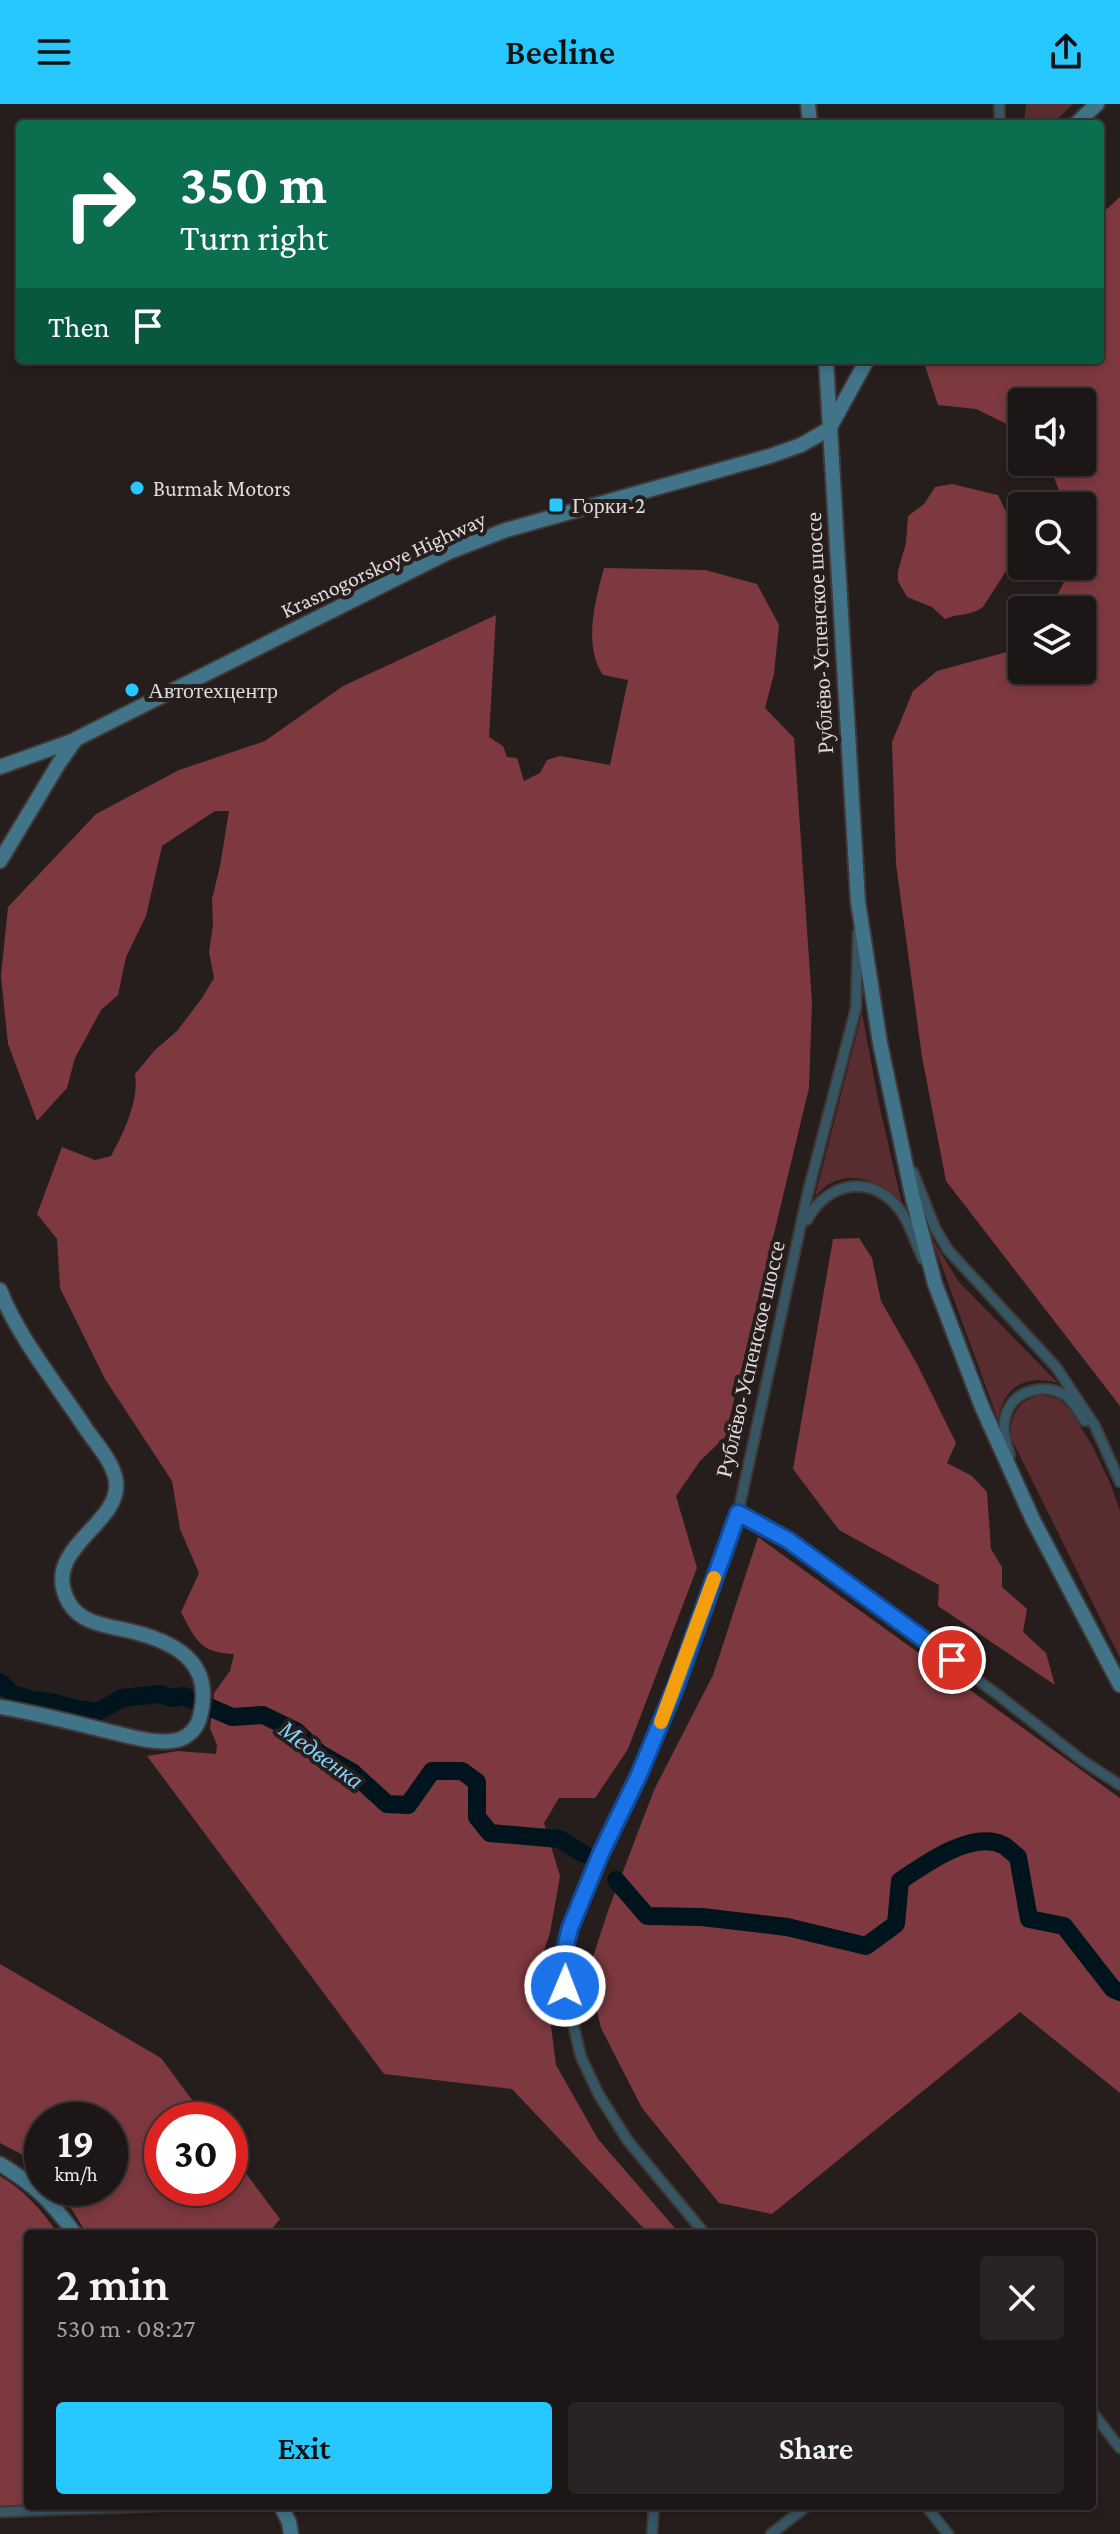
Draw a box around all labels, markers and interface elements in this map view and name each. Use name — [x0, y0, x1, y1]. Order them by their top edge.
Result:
icon: menu — [32, 30, 76, 74]
icon: share — [1044, 30, 1088, 74]
text: Beeline — [505, 32, 615, 72]
icon: right — [48, 152, 152, 256]
text: 350 m — [180, 153, 327, 215]
text: Turn right — [180, 218, 328, 258]
icon: arrive — [126, 304, 170, 348]
text: Then — [48, 310, 110, 343]
map controls — [1008, 388, 1096, 684]
button: sound — [1008, 388, 1096, 476]
place label: Burmak Motors — [153, 476, 291, 501]
marker: Burmak Motors — [128, 479, 146, 497]
button: search — [1008, 492, 1096, 580]
place label: Горки-2 — [572, 493, 645, 518]
marker: Горки-2 — [547, 496, 565, 514]
street label: Krasnogorskoye Highway — [277, 506, 490, 623]
street label: Рублёво-Успенское шоссе — [801, 511, 838, 755]
button: layers — [1008, 596, 1096, 684]
place label: Автотехцентр — [148, 678, 278, 703]
marker: Автотехцентр — [123, 681, 141, 699]
street label: Рублёво-Успенское шоссе — [711, 1238, 790, 1480]
pin — [918, 1626, 986, 1694]
icon: arrive — [930, 1638, 974, 1682]
water label: Медвенка — [273, 1714, 369, 1794]
position arrow — [523, 1944, 607, 2028]
speed limit sign: 30 — [144, 2102, 248, 2206]
text: 19 — [58, 2121, 94, 2166]
text: km/h — [54, 2163, 98, 2185]
button: close — [980, 2256, 1064, 2340]
text: 2 min — [56, 2257, 169, 2310]
text: 530 m · 08:27 — [56, 2314, 195, 2343]
button: Exit — [56, 2402, 552, 2494]
button: Share — [568, 2402, 1064, 2494]

